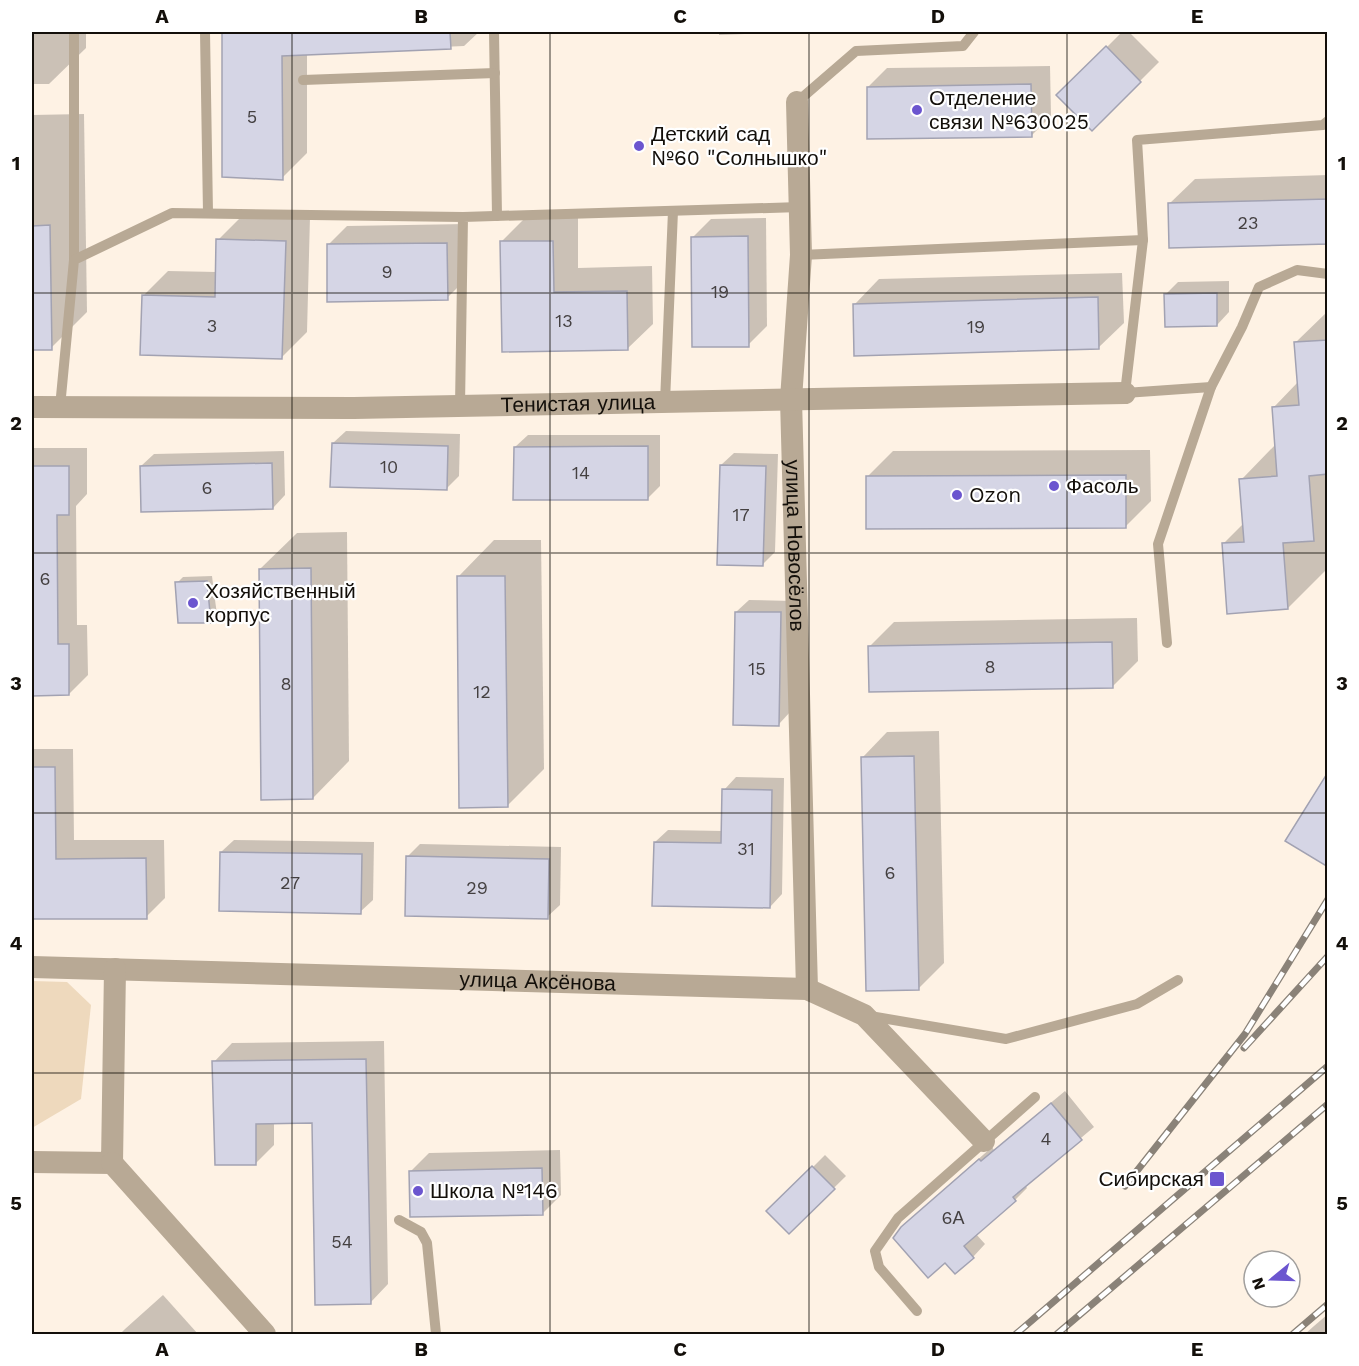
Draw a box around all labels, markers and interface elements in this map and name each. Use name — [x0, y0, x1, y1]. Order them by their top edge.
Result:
text: A — [155, 4, 169, 28]
text: B — [414, 4, 428, 28]
text: C — [673, 4, 687, 28]
text: D — [931, 4, 945, 28]
text: E — [1191, 4, 1203, 28]
place label: Отделение связи №630025 — [929, 85, 1089, 134]
marker: Отделение связи №630025 — [910, 103, 924, 117]
house number: 5 — [247, 106, 257, 127]
place label: Детский сад №60 "Солнышко" — [651, 121, 827, 170]
marker: Детский сад №60 "Солнышко" — [632, 139, 646, 153]
text: 1 — [12, 151, 20, 175]
text: 1 — [1338, 151, 1346, 175]
house number: 23 — [1238, 212, 1259, 233]
house number: 9 — [381, 261, 393, 282]
house number: 19 — [711, 281, 729, 302]
house number: 13 — [555, 310, 573, 331]
house number: 3 — [207, 315, 217, 336]
house number: 19 — [967, 316, 985, 337]
street label: Тенистая улица — [500, 389, 656, 417]
text: 2 — [10, 411, 22, 435]
text: 2 — [1336, 411, 1348, 435]
house number: 10 — [380, 456, 398, 477]
street label: улица Новосёлов — [781, 459, 810, 632]
house number: 14 — [572, 462, 590, 483]
place label: Фасоль — [1066, 473, 1139, 498]
house number: 6 — [202, 477, 212, 498]
marker: Фасоль — [1047, 479, 1061, 493]
place label: Ozon — [969, 482, 1021, 507]
marker: Ozon — [950, 488, 964, 502]
house number: 17 — [732, 504, 750, 525]
house number: 6 — [40, 568, 50, 589]
place label: Хозяйственный корпус — [205, 578, 356, 627]
marker: Хозяйственный корпус — [186, 596, 200, 610]
house number: 8 — [984, 656, 996, 677]
house number: 15 — [748, 658, 766, 679]
text: 3 — [10, 671, 22, 695]
text: 3 — [1336, 671, 1348, 695]
house number: 8 — [280, 673, 292, 694]
house number: 12 — [473, 681, 491, 702]
house number: 31 — [737, 838, 755, 859]
house number: 6 — [885, 862, 895, 883]
house number: 27 — [280, 872, 300, 893]
house number: 29 — [466, 877, 488, 898]
text: 4 — [10, 931, 23, 955]
text: 4 — [1336, 931, 1349, 955]
street label: улица Аксёнова — [459, 966, 617, 996]
house number: 4 — [1041, 1128, 1052, 1149]
place label: Сибирская — [1098, 1166, 1204, 1191]
marker: Сибирская — [1208, 1170, 1226, 1188]
place label: Школа №146 — [430, 1178, 558, 1203]
marker: Школа №146 — [411, 1184, 425, 1198]
text: 5 — [10, 1191, 22, 1215]
text: 5 — [1336, 1191, 1348, 1215]
house number: 6А — [942, 1207, 964, 1228]
house number: 54 — [331, 1231, 353, 1252]
north arrow — [1242, 1249, 1302, 1309]
text: N — [1247, 1275, 1269, 1292]
text: A — [155, 1337, 169, 1361]
text: B — [414, 1337, 428, 1361]
text: C — [673, 1337, 687, 1361]
text: D — [931, 1337, 945, 1361]
text: E — [1191, 1337, 1203, 1361]

